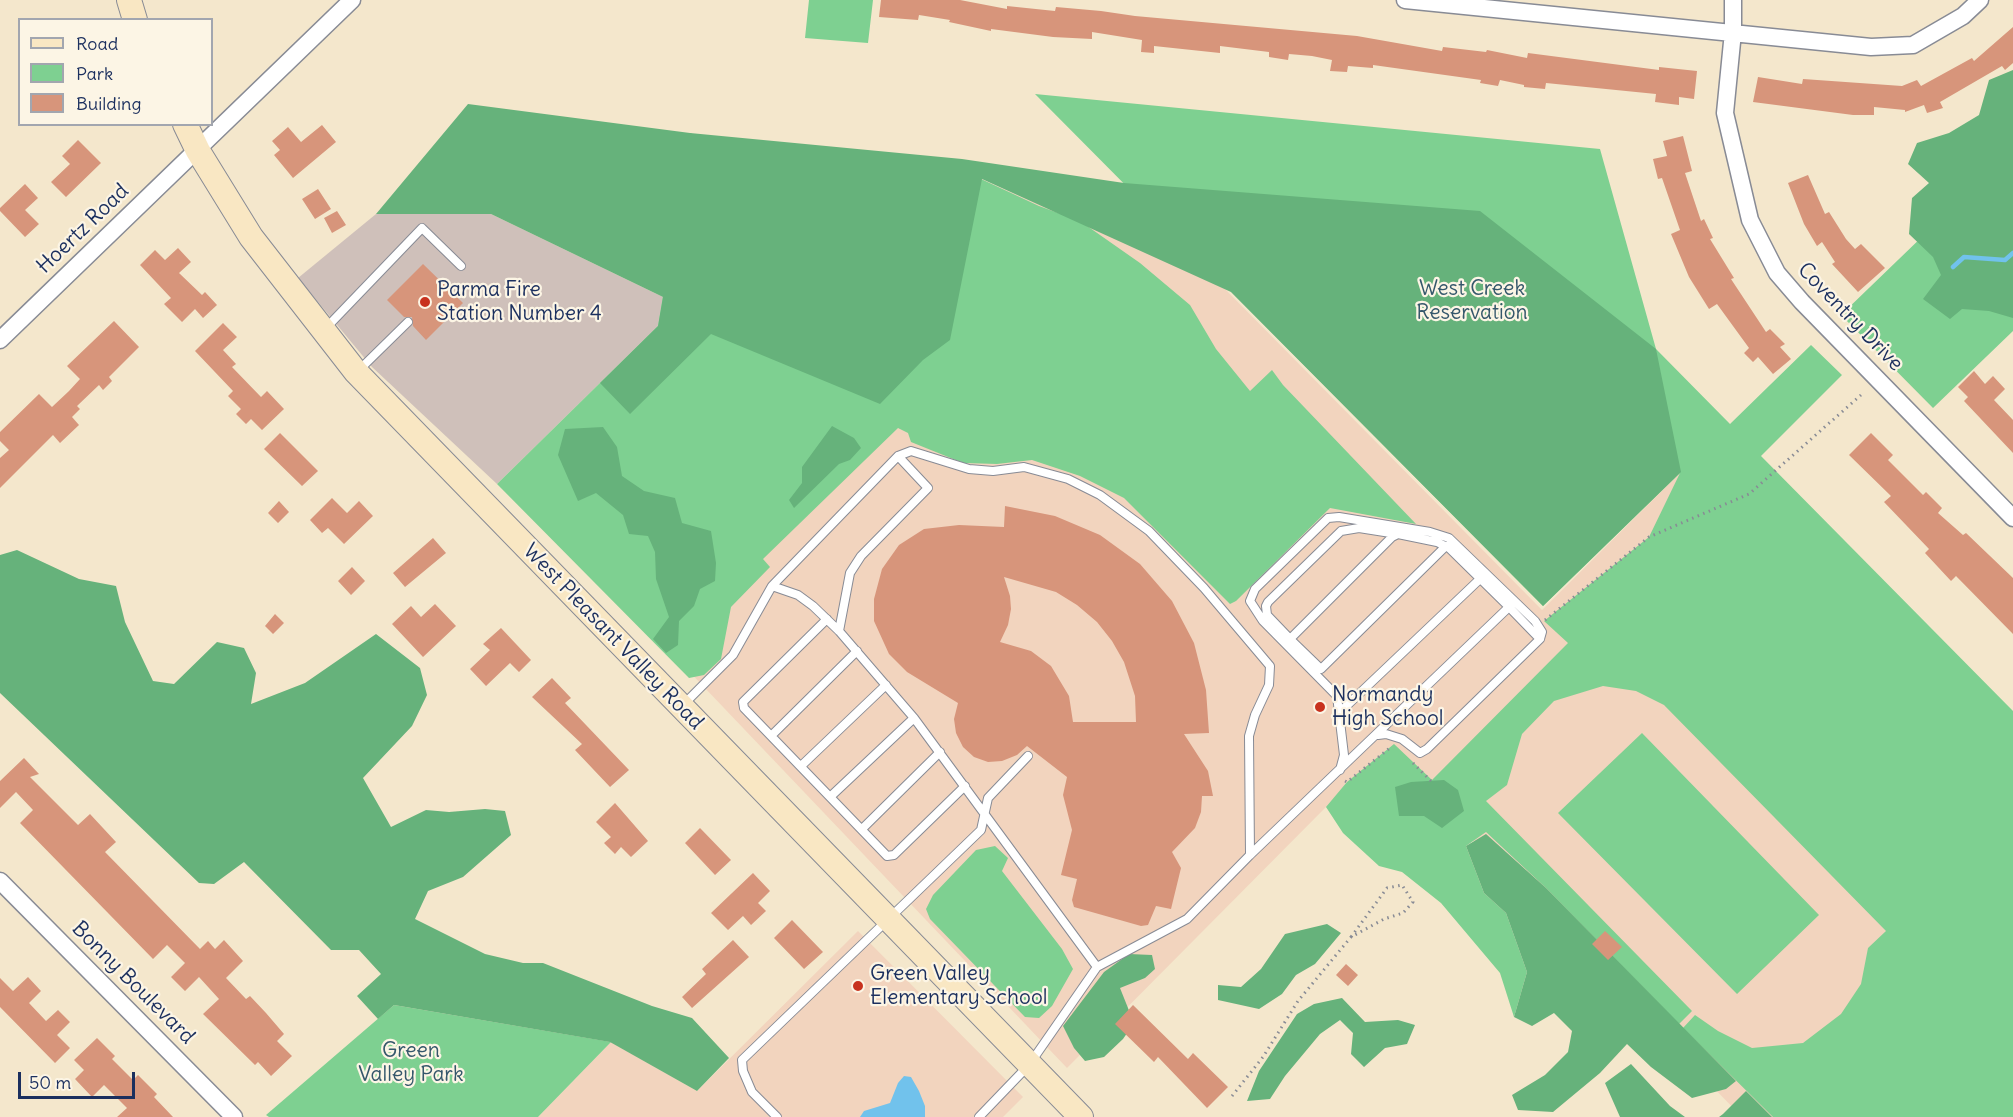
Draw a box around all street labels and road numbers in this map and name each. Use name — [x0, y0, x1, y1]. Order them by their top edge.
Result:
street label: Hoertz Road — [32, 179, 134, 279]
street label: Coventry Drive — [1792, 257, 1908, 377]
street label: West Pleasant Valley Road — [518, 539, 708, 735]
street label: Bonny Boulevard — [66, 916, 200, 1050]

